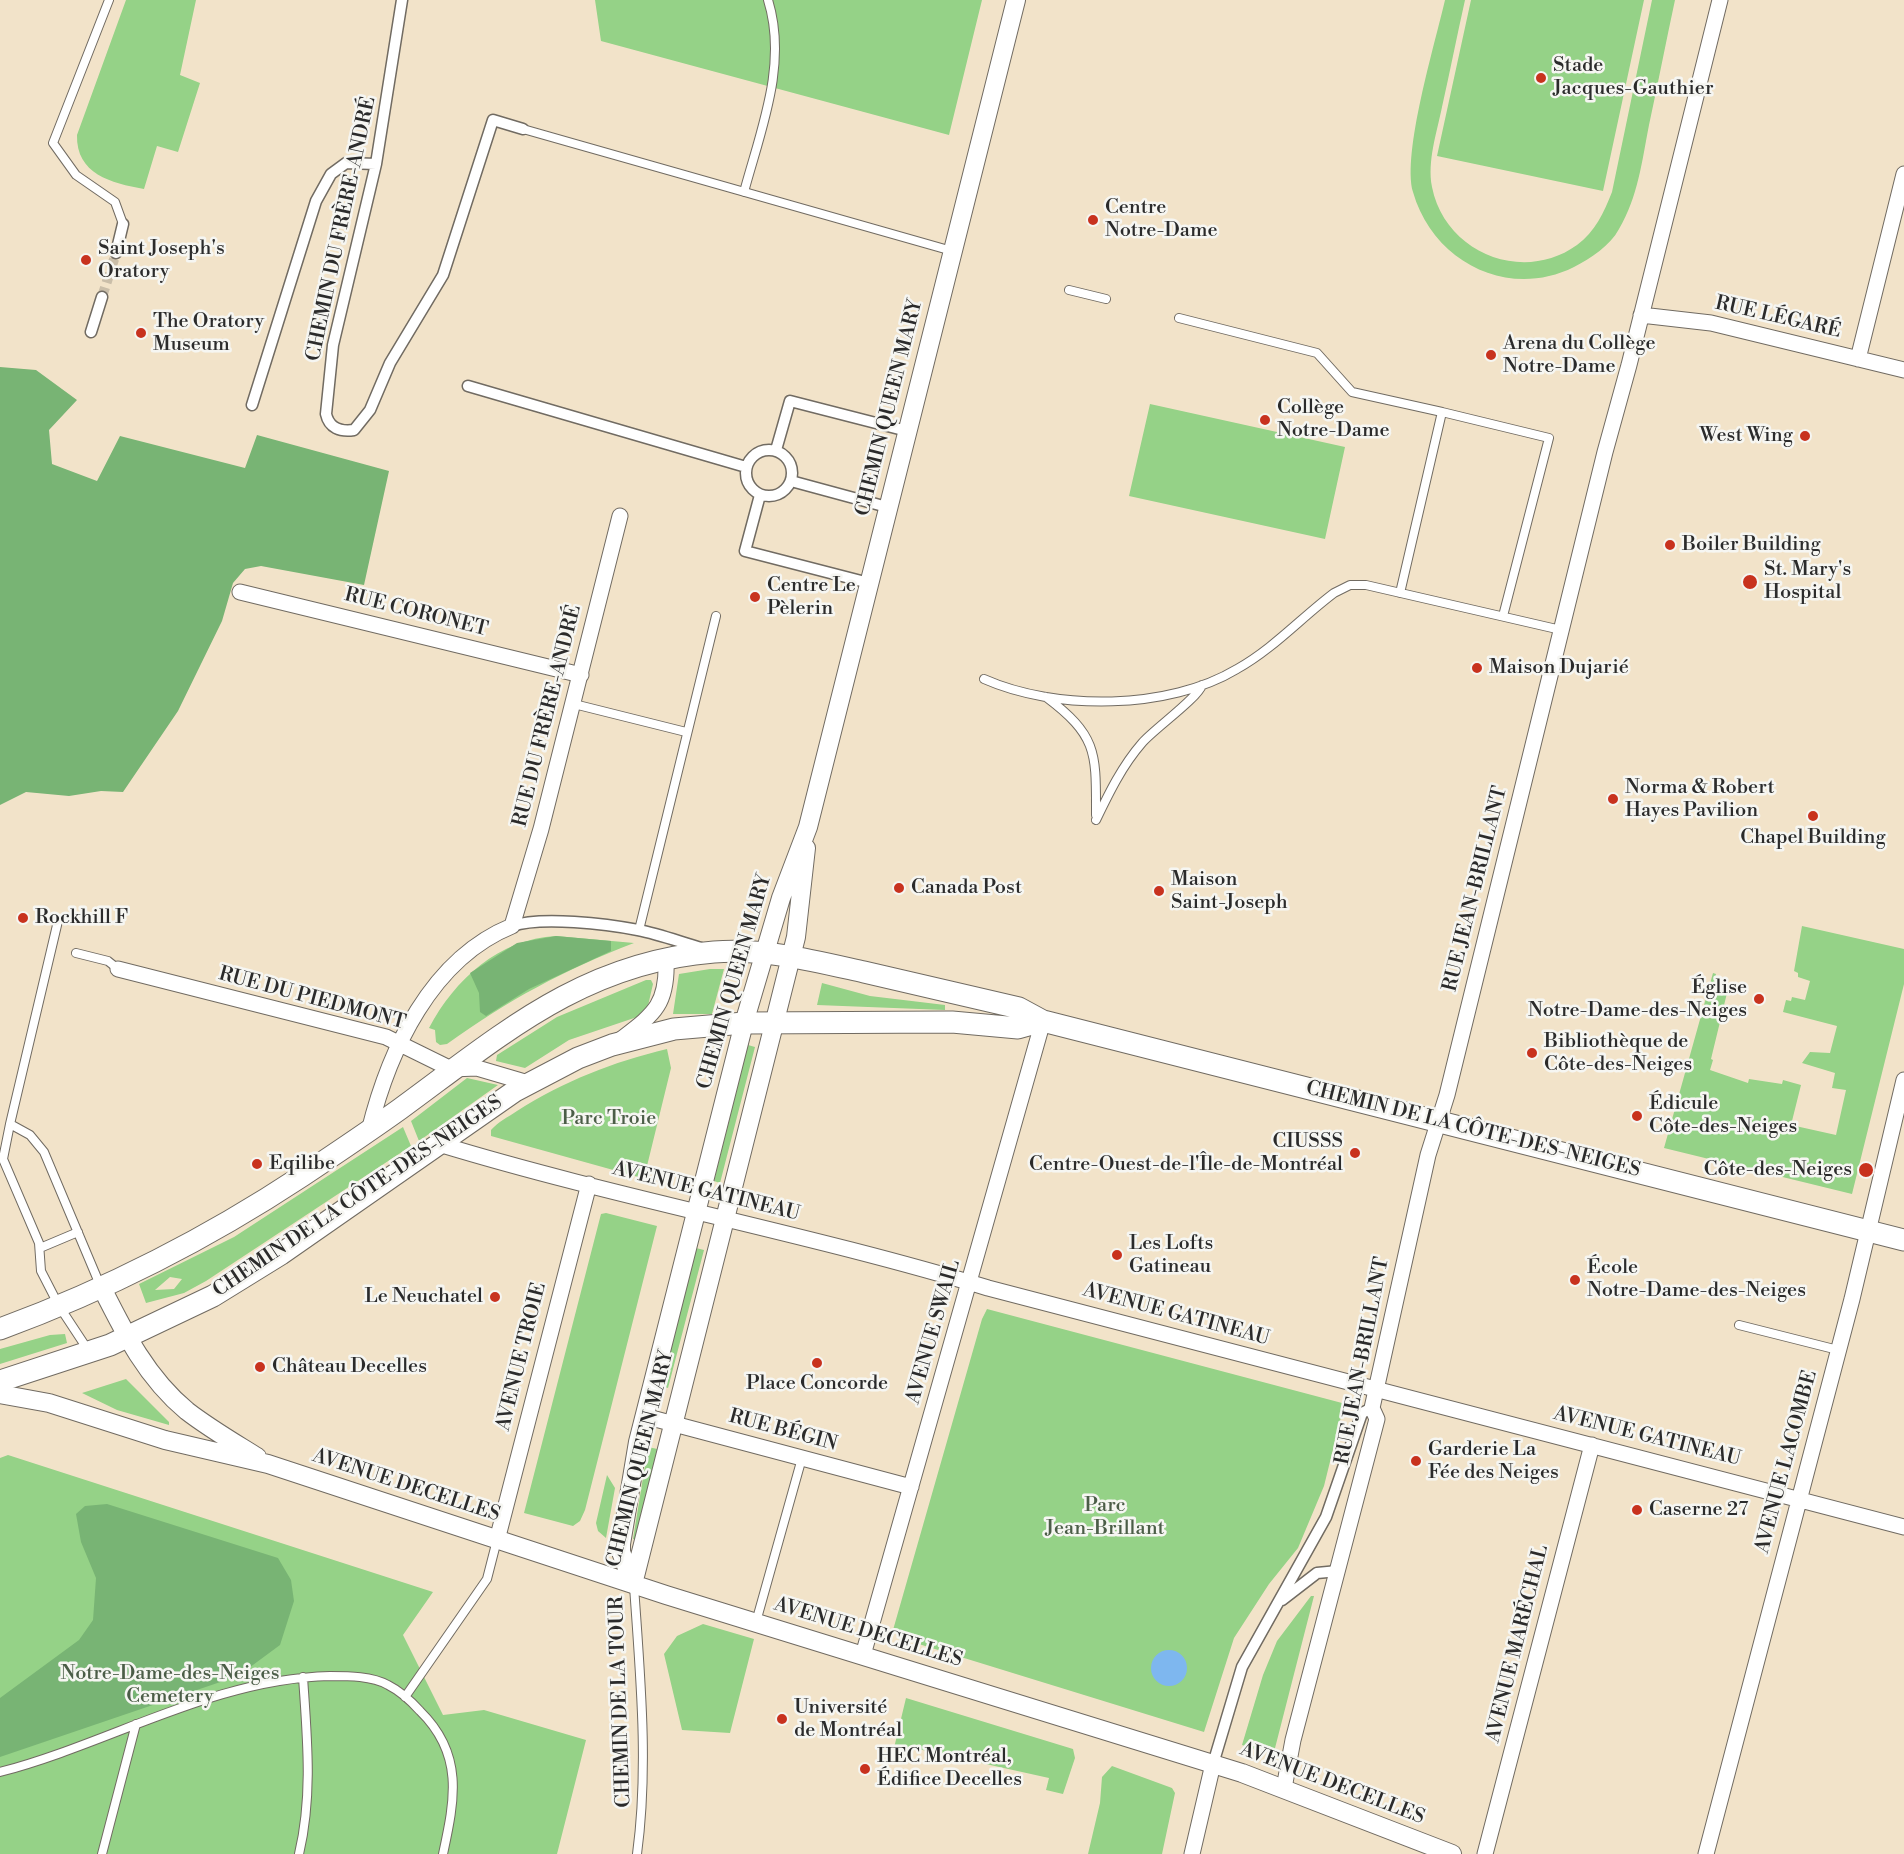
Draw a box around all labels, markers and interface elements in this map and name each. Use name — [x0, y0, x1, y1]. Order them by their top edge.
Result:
place label: Stade Jacques-Gauthier — [1553, 54, 1714, 101]
marker: Stade Jacques-Gauthier — [1534, 71, 1548, 85]
street label: CHEMIN DU FRÈRE-ANDRÉ — [302, 95, 382, 363]
place label: Centre Notre-Dame — [1105, 196, 1218, 243]
marker: Centre Notre-Dame — [1086, 213, 1100, 227]
place label: Saint Joseph's Oratory — [98, 237, 225, 284]
marker: Saint Joseph's Oratory — [79, 253, 93, 267]
street label: RUE LÉGARÉ — [1713, 292, 1843, 344]
street label: CHEMIN QUEEN MARY — [851, 297, 929, 519]
place label: The Oratory Museum — [153, 310, 264, 357]
marker: The Oratory Museum — [134, 326, 148, 340]
place label: Arena du Collège Notre-Dame — [1503, 332, 1655, 379]
marker: Arena du Collège Notre-Dame — [1484, 348, 1498, 362]
place label: Collège Notre-Dame — [1277, 396, 1390, 443]
marker: Collège Notre-Dame — [1258, 413, 1272, 427]
place label: West Wing — [1700, 424, 1793, 448]
marker: West Wing — [1798, 429, 1812, 443]
place label: Boiler Building — [1682, 533, 1821, 557]
marker: Boiler Building — [1663, 538, 1677, 552]
place label: St. Mary's Hospital — [1764, 558, 1851, 605]
marker: St. Mary's Hospital — [1741, 573, 1759, 591]
place label: Centre Le Pèlerin — [767, 574, 856, 621]
street label: RUE CORONET — [342, 584, 490, 642]
marker: Centre Le Pèlerin — [748, 590, 762, 604]
street label: RUE DU FRÈRE-ANDRÉ — [509, 603, 587, 829]
place label: Maison Dujarié — [1489, 656, 1629, 680]
marker: Maison Dujarié — [1470, 661, 1484, 675]
place label: Norma & Robert Hayes Pavilion — [1625, 776, 1774, 823]
street label: RUE JEAN-BRILLANT — [1439, 784, 1513, 994]
marker: Norma & Robert Hayes Pavilion — [1606, 792, 1620, 806]
marker: Chapel Building — [1806, 809, 1820, 823]
place label: Chapel Building — [1740, 826, 1886, 850]
place label: Maison Saint-Joseph — [1171, 868, 1288, 915]
street label: CHEMIN QUEEN MARY — [693, 872, 777, 1092]
place label: Canada Post — [911, 876, 1022, 900]
marker: Canada Post — [892, 881, 906, 895]
marker: Maison Saint-Joseph — [1152, 884, 1166, 898]
place label: Rockhill F — [35, 906, 128, 930]
marker: Rockhill F — [16, 911, 30, 925]
street label: RUE DU PIEDMONT — [216, 962, 408, 1036]
place label: Église Notre-Dame-des-Neiges — [1528, 976, 1747, 1023]
marker: Église Notre-Dame-des-Neiges — [1752, 992, 1766, 1006]
place label: Bibliothèque de Côte-des-Neiges — [1544, 1030, 1692, 1077]
marker: Bibliothèque de Côte-des-Neiges — [1525, 1046, 1539, 1060]
street label: CHEMIN DE LA CÔTE-DES-NEIGES — [1303, 1077, 1643, 1183]
street label: CHEMIN DE LA CÔTE-DES-NEIGES — [209, 1091, 507, 1303]
place label: Édicule Côte-des-Neiges — [1649, 1092, 1797, 1139]
park label: Parc Troie — [562, 1107, 656, 1131]
marker: Édicule Côte-des-Neiges — [1630, 1109, 1644, 1123]
place label: CIUSSS Centre-Ouest-de-l'Île-de-Montréal — [1029, 1130, 1343, 1177]
marker: CIUSSS Centre-Ouest-de-l'Île-de-Montréal — [1348, 1146, 1362, 1160]
place label: Eqilibe — [269, 1152, 335, 1176]
marker: Eqilibe — [250, 1157, 264, 1171]
street label: AVENUE GATINEAU — [610, 1157, 802, 1227]
place label: Côte-des-Neiges — [1704, 1158, 1852, 1182]
marker: Côte-des-Neiges — [1857, 1161, 1875, 1179]
place label: Les Lofts Gatineau — [1129, 1232, 1213, 1279]
marker: Les Lofts Gatineau — [1110, 1248, 1124, 1262]
street label: RUE JEAN-BRILLANT — [1331, 1255, 1395, 1467]
place label: École Notre-Dame-des-Neiges — [1587, 1256, 1806, 1303]
street label: AVENUE SWAIL — [902, 1257, 966, 1407]
marker: École Notre-Dame-des-Neiges — [1568, 1273, 1582, 1287]
street label: AVENUE GATINEAU — [1080, 1279, 1272, 1351]
street label: AVENUE TROIE — [492, 1280, 552, 1434]
place label: Le Neuchatel — [364, 1285, 483, 1309]
marker: Le Neuchatel — [488, 1290, 502, 1304]
street label: CHEMIN QUEEN MARY — [602, 1348, 680, 1570]
place label: Château Decelles — [272, 1355, 427, 1379]
marker: Place Concorde — [810, 1356, 824, 1370]
marker: Château Decelles — [253, 1360, 267, 1374]
street label: AVENUE LACOMBE — [1751, 1368, 1823, 1556]
place label: Place Concorde — [746, 1372, 888, 1396]
street label: AVENUE GATINEAU — [1551, 1402, 1743, 1472]
street label: RUE BÉGIN — [726, 1405, 840, 1457]
place label: Garderie La Fée des Neiges — [1428, 1438, 1559, 1485]
street label: AVENUE DECELLES — [309, 1444, 503, 1528]
marker: Garderie La Fée des Neiges — [1409, 1454, 1423, 1468]
park label: Parc Jean-Brillant — [1045, 1494, 1165, 1541]
place label: Caserne 27 — [1649, 1498, 1748, 1522]
marker: Caserne 27 — [1630, 1503, 1644, 1517]
street label: AVENUE MARÉCHAL — [1482, 1543, 1554, 1745]
street label: AVENUE DECELLES — [771, 1593, 965, 1673]
street label: CHEMIN DE LA TOUR — [605, 1596, 637, 1808]
park label: Notre-Dame-des-Neiges Cemetery — [61, 1662, 279, 1709]
place label: Université de Montréal — [794, 1696, 902, 1743]
marker: Université de Montréal — [775, 1712, 789, 1726]
street label: AVENUE DECELLES — [1236, 1738, 1428, 1830]
place label: HEC Montréal, Édifice Decelles — [877, 1745, 1022, 1792]
marker: HEC Montréal, Édifice Decelles — [858, 1762, 872, 1776]

